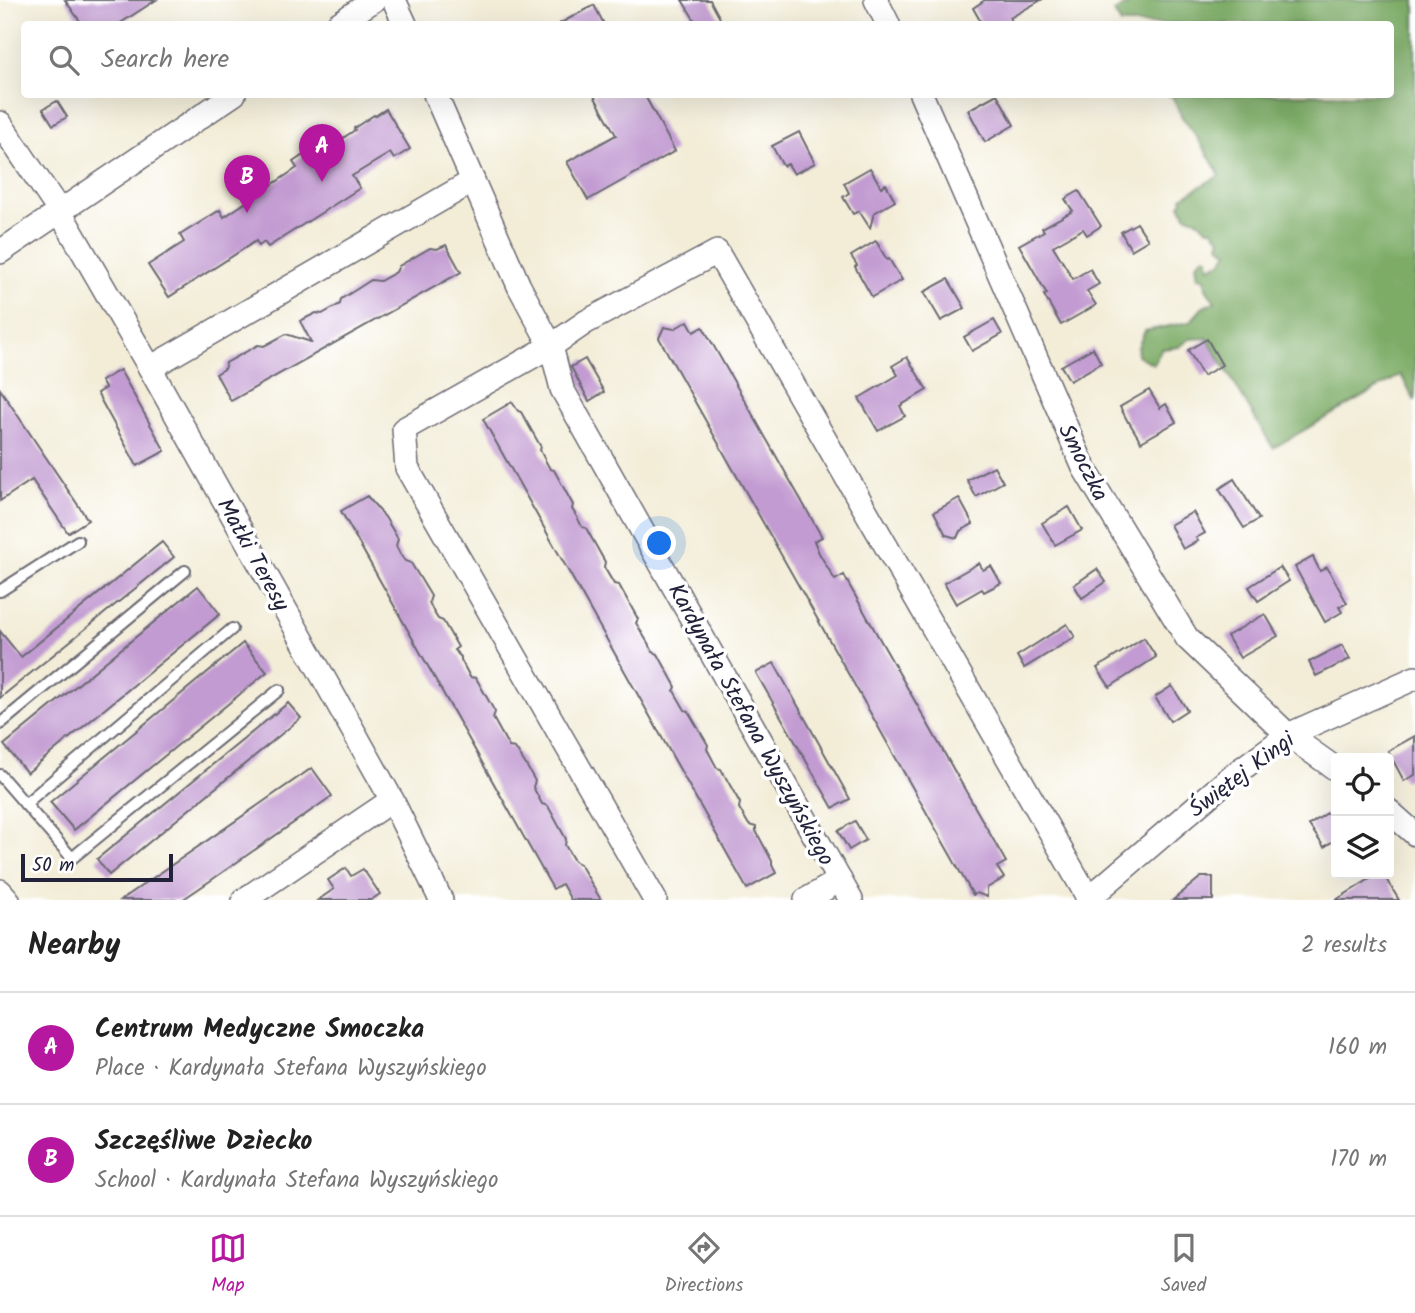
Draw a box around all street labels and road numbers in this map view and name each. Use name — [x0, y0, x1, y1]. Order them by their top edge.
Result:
street label: Smoczka — [1047, 418, 1117, 508]
street label: Matki Teresy — [206, 492, 298, 618]
street label: Kardynała Stefana Wyszyńskiego — [657, 577, 843, 873]
street label: Świętej Kingi — [1181, 723, 1304, 828]

